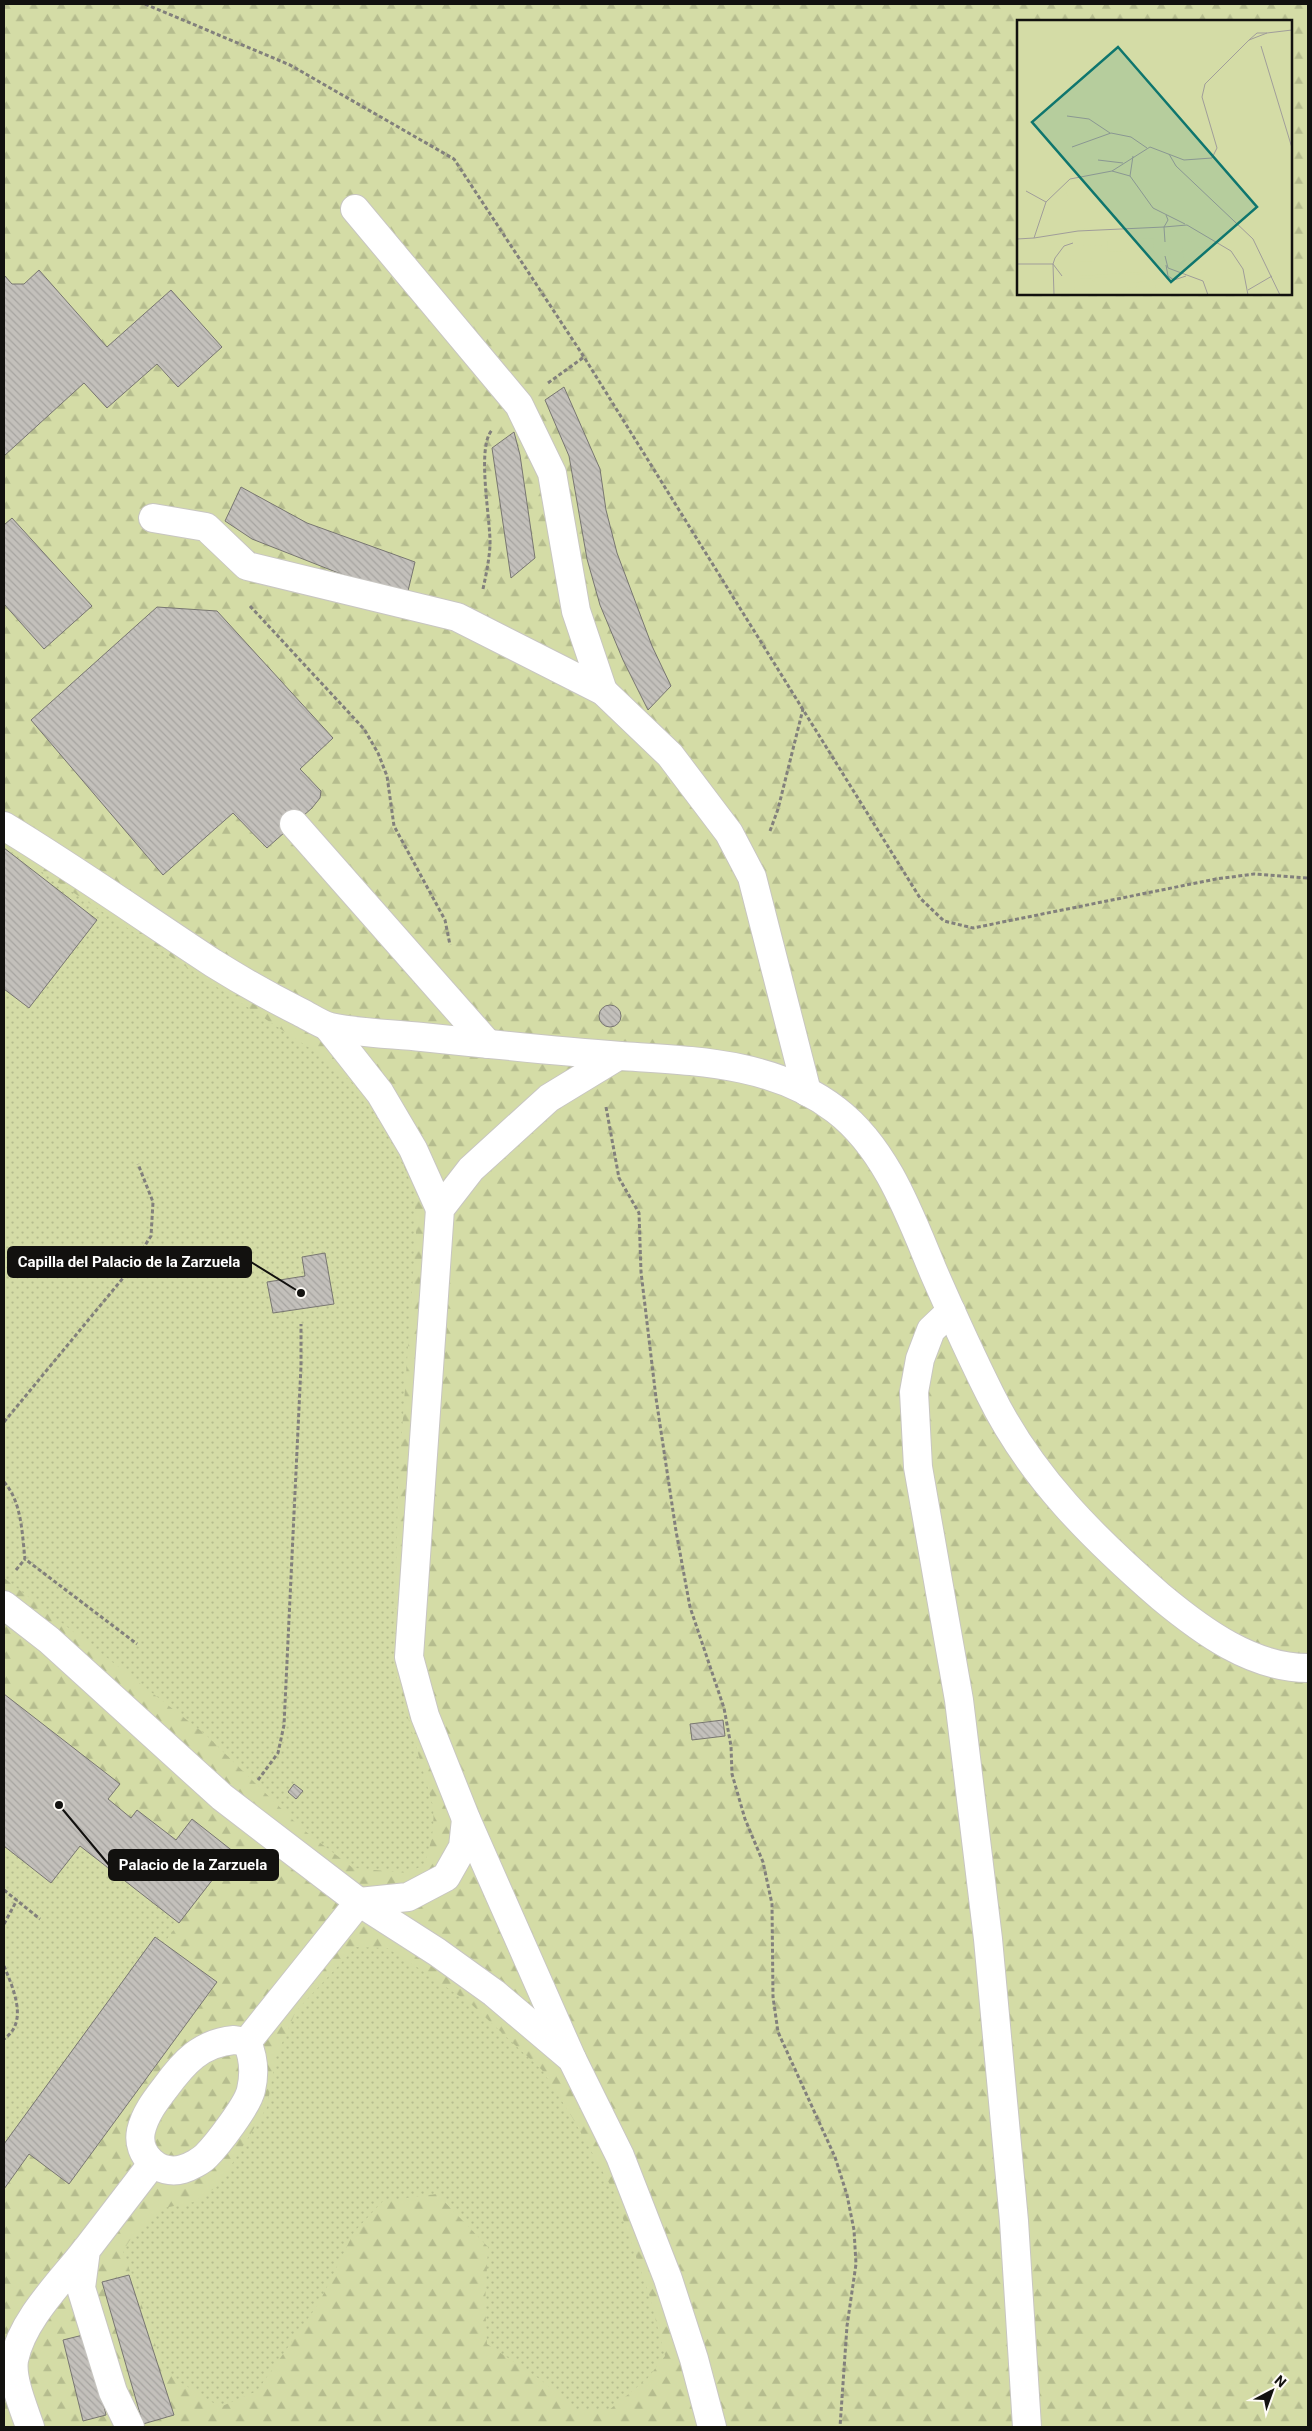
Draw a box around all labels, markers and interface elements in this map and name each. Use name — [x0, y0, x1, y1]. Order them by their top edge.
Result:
inset map — [1017, 20, 1292, 295]
callout: Capilla del Palacio de la Zarzuela — [8, 1247, 251, 1277]
text: Capilla del Palacio de la Zarzuela — [18, 1253, 240, 1271]
callout: Palacio de la Zarzuela — [109, 1850, 278, 1880]
text: Palacio de la Zarzuela — [119, 1856, 267, 1874]
north arrow — [1247, 2366, 1297, 2416]
text: N — [1272, 2372, 1290, 2390]

